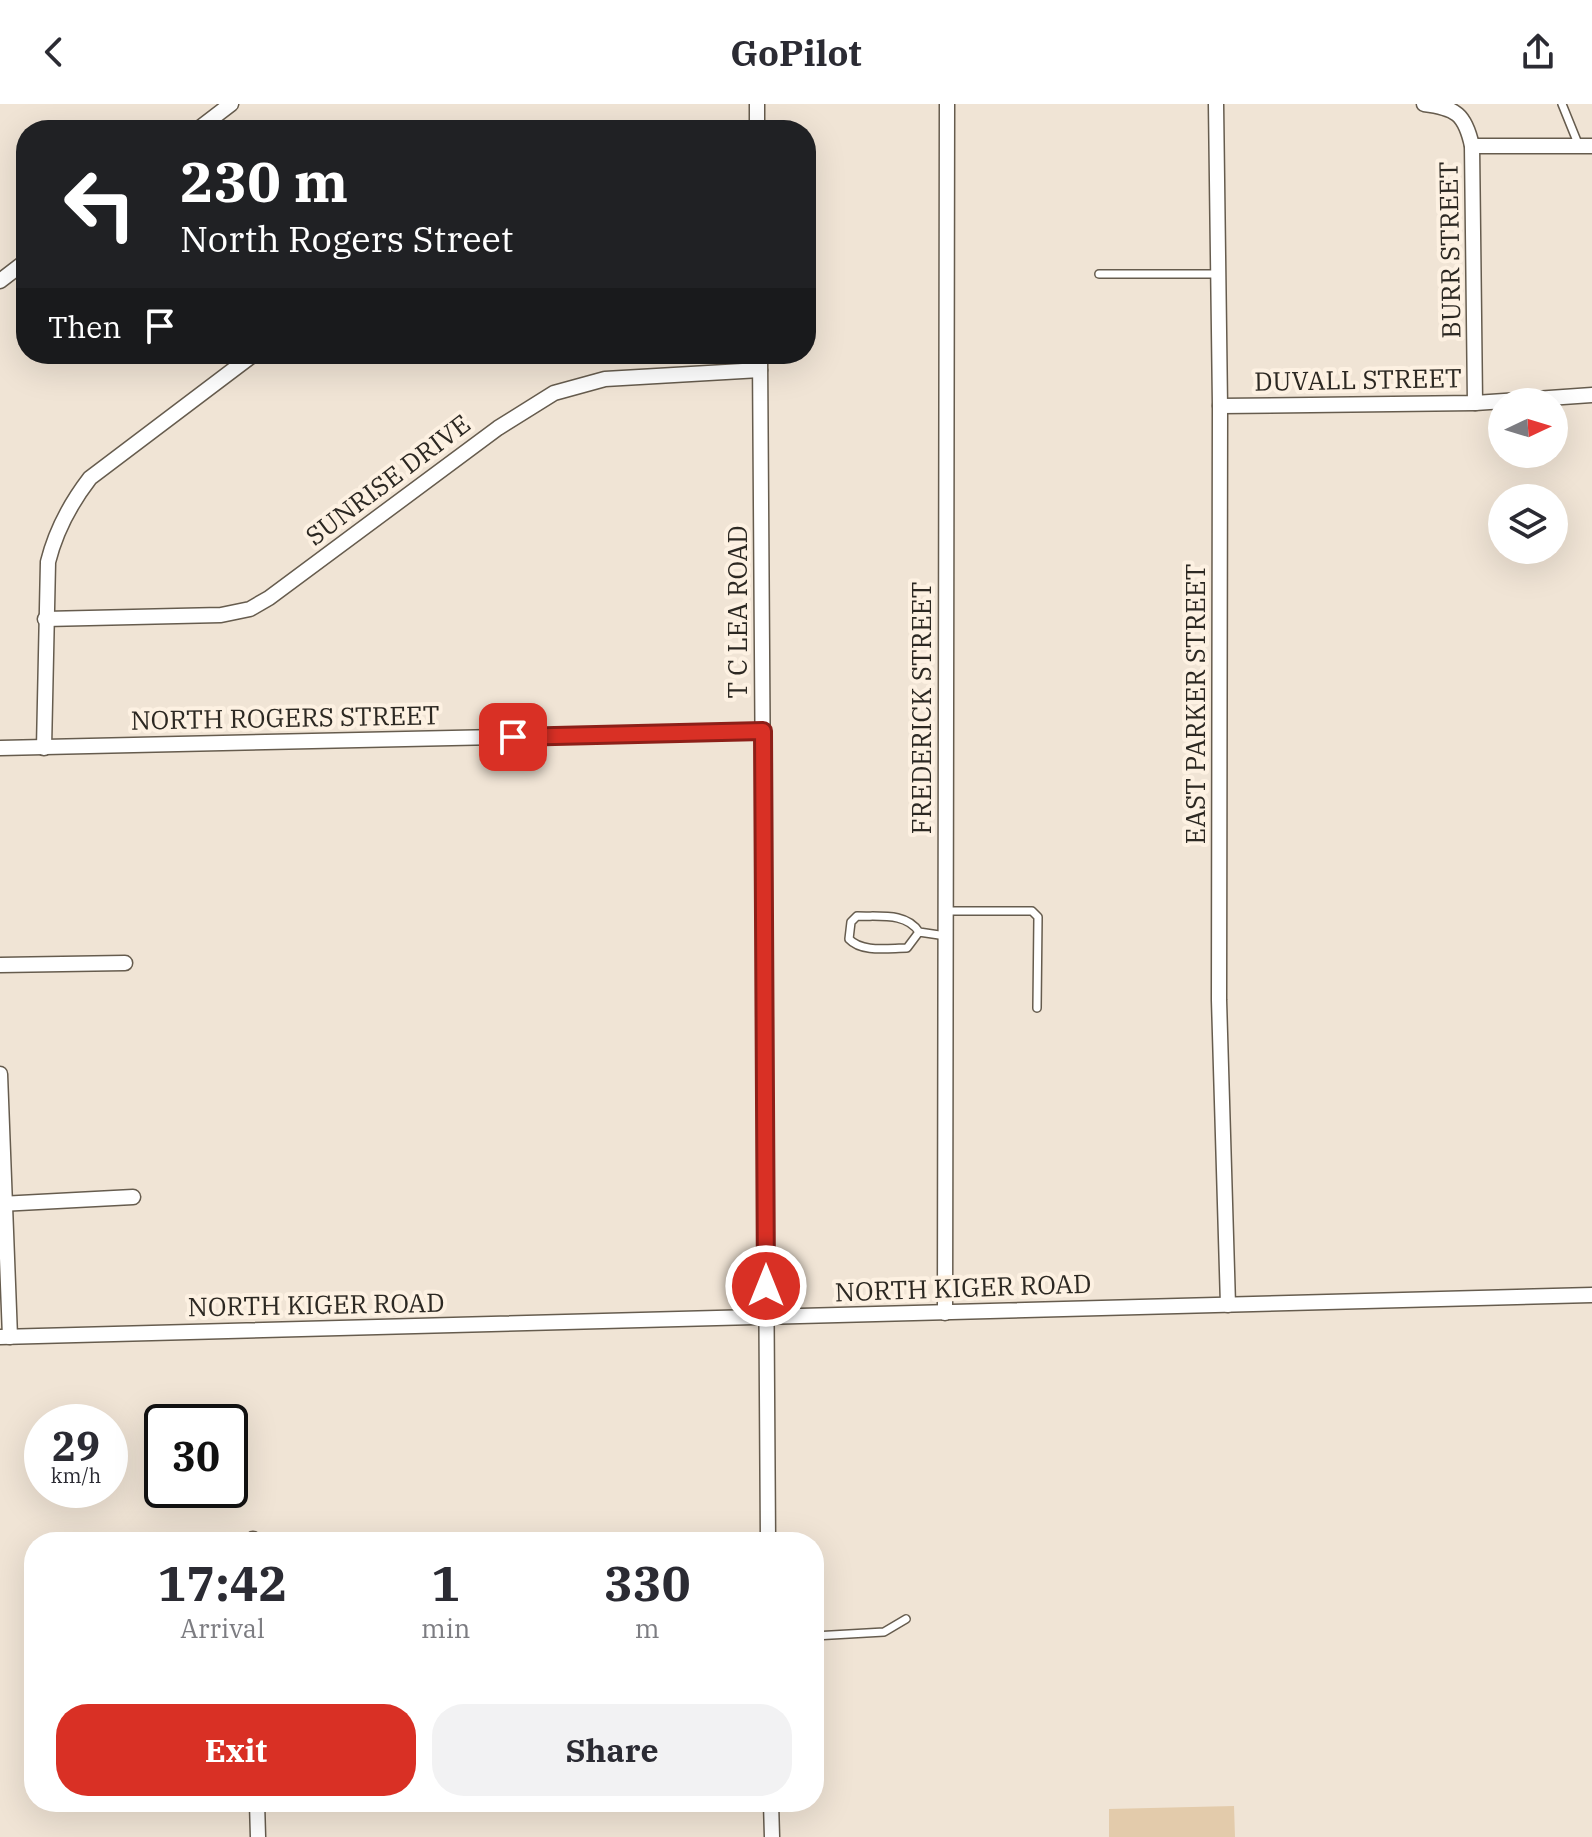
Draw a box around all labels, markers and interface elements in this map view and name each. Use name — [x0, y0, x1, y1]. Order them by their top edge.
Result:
text: GoPilot — [730, 29, 862, 76]
icon: back — [32, 30, 76, 74]
icon: share — [1516, 30, 1560, 74]
text: 230 m — [180, 145, 348, 217]
icon: left — [48, 152, 152, 256]
street label: BURR STREET — [1430, 161, 1468, 339]
text: North Rogers Street — [180, 215, 514, 262]
icon: arrive — [138, 304, 182, 348]
text: Then — [48, 307, 122, 346]
street label: DUVALL STREET — [1254, 360, 1462, 398]
north arrow — [1488, 388, 1568, 468]
map controls — [1488, 388, 1568, 564]
street label: SUNRISE DRIVE — [298, 406, 477, 552]
button: layers — [1488, 484, 1568, 564]
street label: T C LEA ROAD — [720, 525, 754, 699]
street label: EAST PARKER STREET — [1178, 563, 1212, 845]
street label: FREDERICK STREET — [904, 582, 938, 834]
street label: NORTH ROGERS STREET — [130, 697, 440, 737]
pin — [479, 703, 547, 771]
icon: arrive — [491, 715, 535, 759]
position arrow — [724, 1244, 808, 1328]
street label: NORTH KIGER ROAD — [834, 1266, 1092, 1308]
street label: NORTH KIGER ROAD — [187, 1285, 445, 1323]
speed limit sign: 30 — [144, 1404, 248, 1508]
text: 29 — [52, 1420, 100, 1472]
text: km/h — [51, 1462, 101, 1489]
text: 17:42 — [158, 1552, 287, 1614]
text: 1 — [431, 1552, 460, 1614]
text: 330 — [604, 1552, 690, 1614]
text: Arrival — [180, 1611, 265, 1645]
text: min — [421, 1611, 470, 1645]
text: m — [635, 1611, 660, 1645]
button: Exit — [56, 1704, 416, 1796]
button: Share — [432, 1704, 792, 1796]

